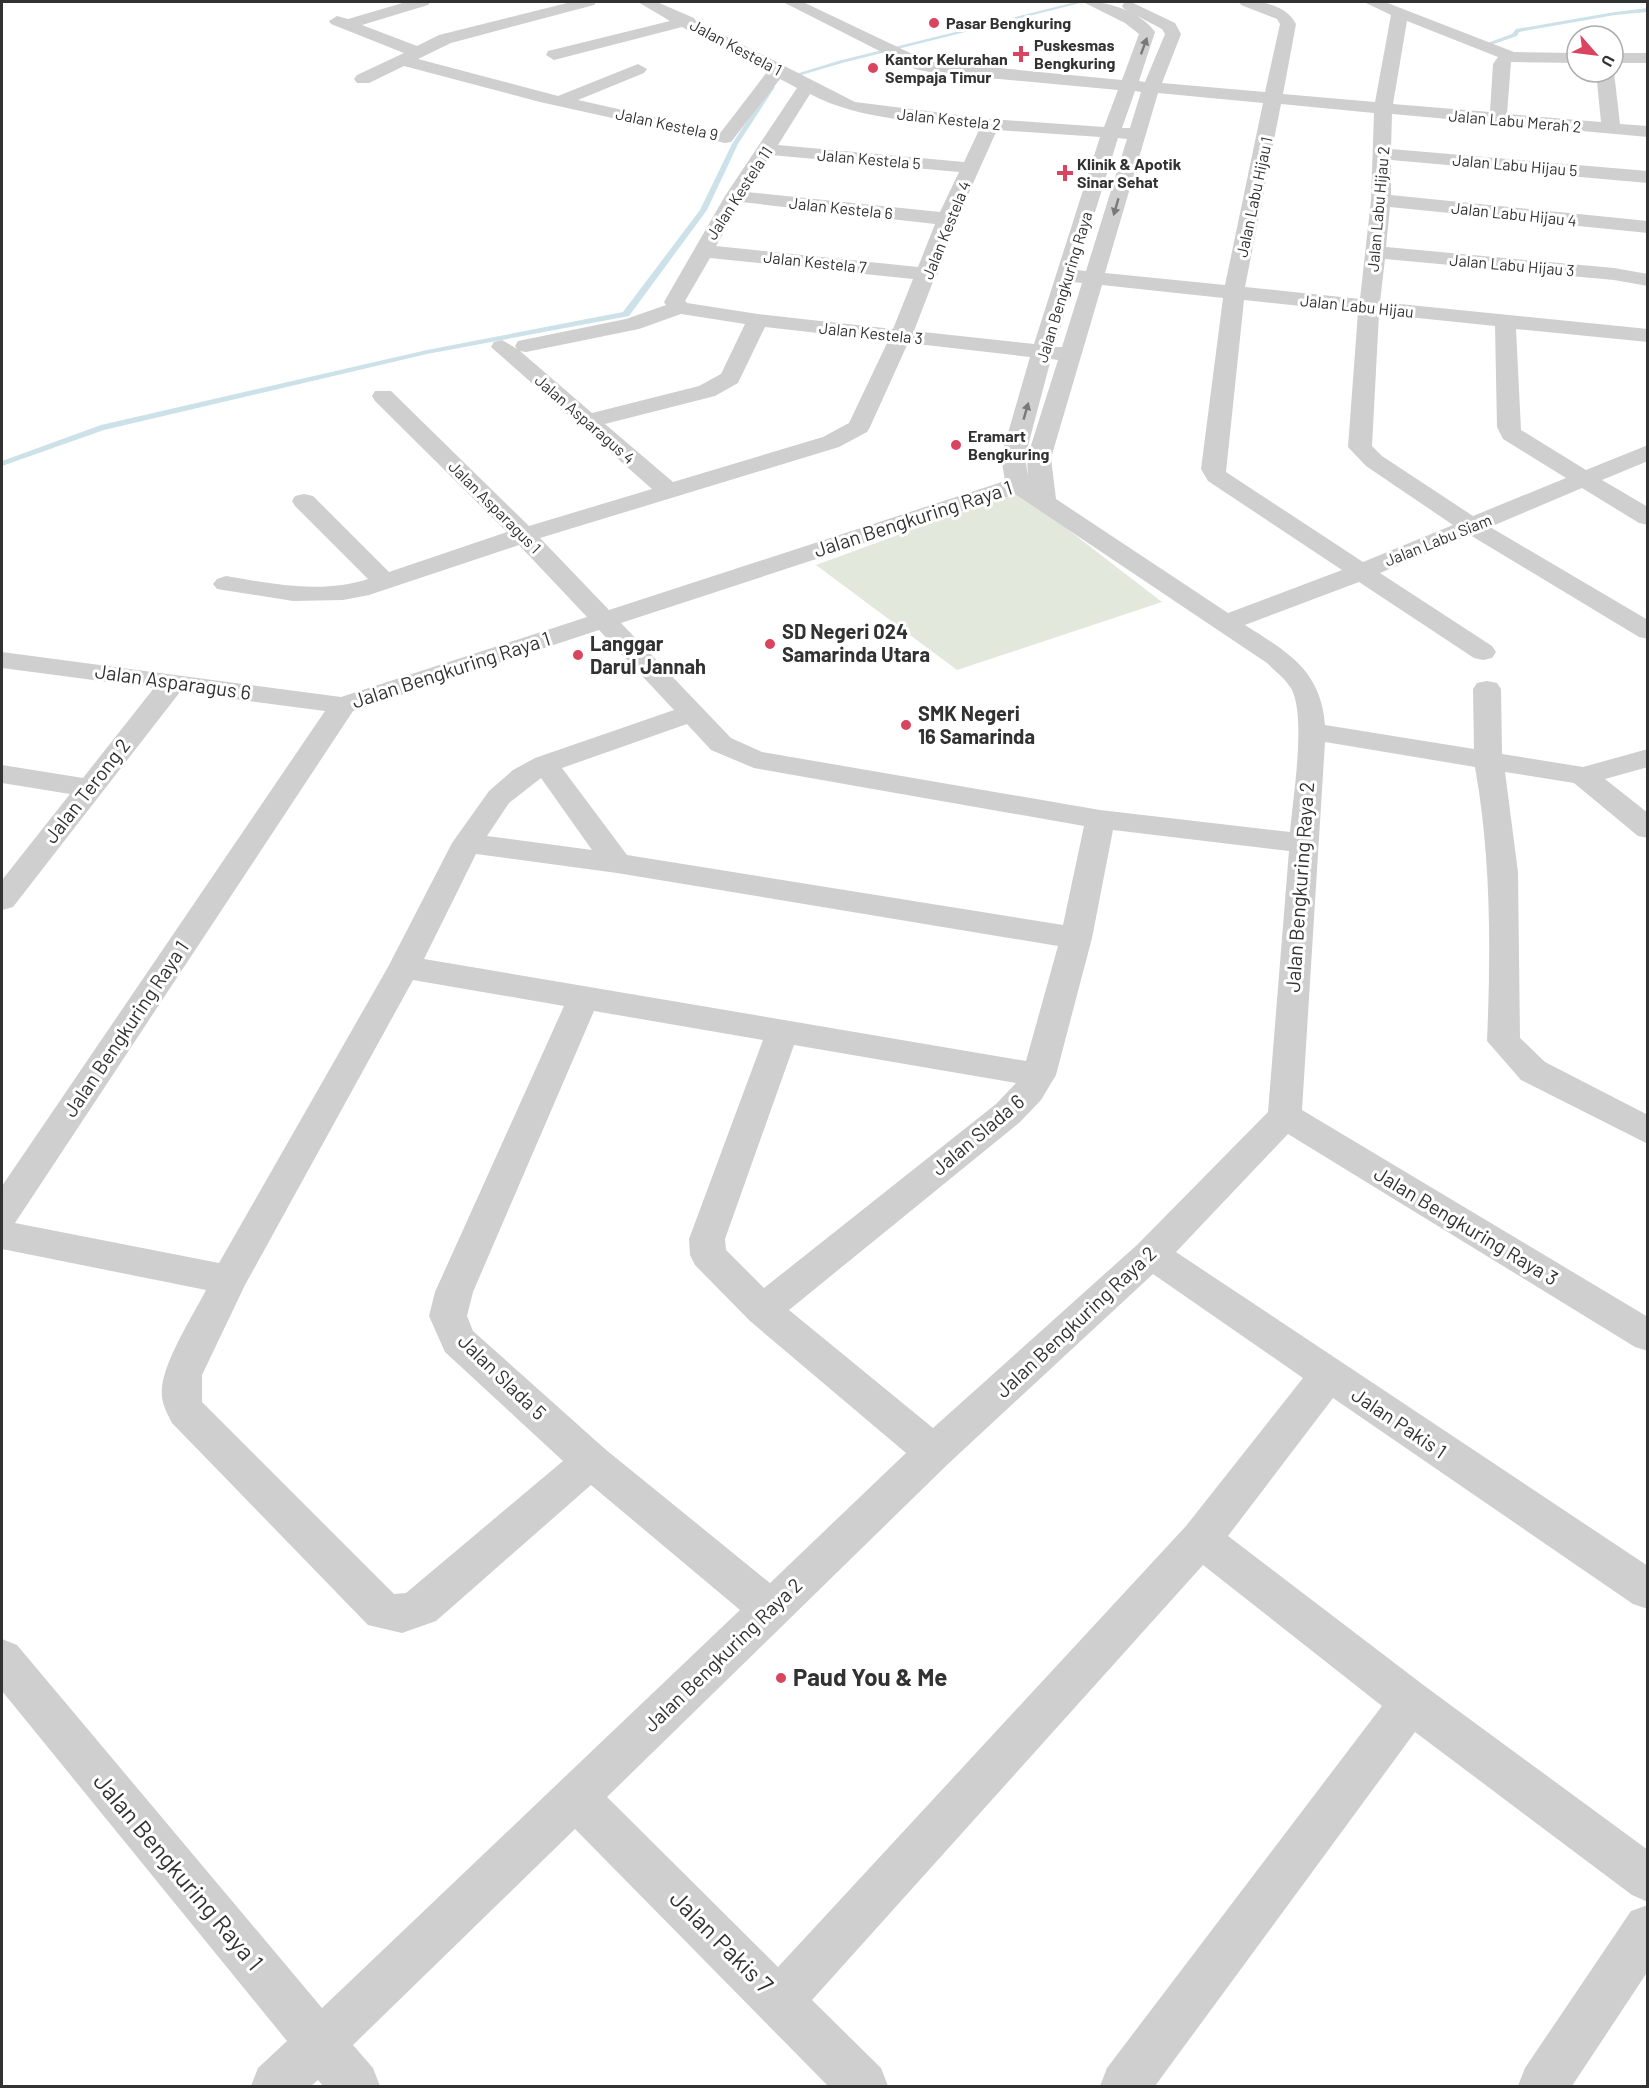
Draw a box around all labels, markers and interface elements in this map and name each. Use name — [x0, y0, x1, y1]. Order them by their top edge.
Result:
place label: Pasar Bengkuring — [946, 13, 1071, 32]
street label: Jalan Kestela 1 — [687, 14, 785, 79]
marker: Pasar Bengkuring — [927, 16, 941, 30]
north arrow — [1565, 24, 1625, 84]
place label: Puskesmas Bengkuring — [1034, 35, 1116, 72]
one-way arrow — [1139, 37, 1149, 55]
marker: Puskesmas Bengkuring — [1012, 45, 1030, 63]
place label: Kantor Kelurahan Sempaja Timur — [885, 49, 1008, 86]
text: U — [1598, 52, 1619, 70]
marker: Kantor Kelurahan Sempaja Timur — [866, 61, 880, 75]
street label: Jalan Kestela 9 — [614, 103, 720, 144]
street label: Jalan Kestela 2 — [896, 104, 1002, 133]
street label: Jalan Labu Merah 2 — [1448, 105, 1582, 136]
street label: Jalan Labu Hijau 1 — [1231, 135, 1276, 259]
street label: Jalan Kestela 11 — [701, 143, 776, 243]
street label: Jalan Kestela 5 — [816, 145, 922, 173]
street label: Jalan Labu Hijau 2 — [1363, 145, 1392, 272]
street label: Jalan Labu Hijau 5 — [1452, 150, 1578, 179]
place label: Klinik & Apotik Sinar Sehat — [1077, 154, 1182, 191]
marker: Klinik & Apotik Sinar Sehat — [1058, 166, 1072, 180]
street label: Jalan Kestela 4 — [917, 178, 974, 282]
street label: Jalan Kestela 6 — [788, 193, 894, 222]
street label: Jalan Labu Hijau 4 — [1450, 197, 1578, 230]
one-way arrow — [1111, 198, 1120, 216]
street label: Jalan Bengkuring Raya — [1031, 209, 1096, 365]
street label: Jalan Kestela 7 — [763, 247, 868, 276]
street label: Jalan Labu Hijau 3 — [1449, 250, 1575, 279]
street label: Jalan Labu Hijau — [1299, 290, 1415, 321]
street label: Jalan Kestela 3 — [818, 318, 924, 347]
street label: Jalan Asparagus 4 — [531, 370, 639, 467]
one-way arrow — [1022, 402, 1031, 420]
place label: Eramart Bengkuring — [968, 426, 1050, 463]
marker: Eramart Bengkuring — [949, 438, 963, 452]
street label: Jalan Asparagus 1 — [445, 456, 546, 557]
street label: Jalan Bengkuring Raya 1 — [810, 475, 1015, 561]
street label: Jalan Labu Siam — [1382, 509, 1494, 570]
place label: SD Negeri 024 Samarinda Utara — [782, 619, 930, 666]
street label: Jalan Bengkuring Raya 1 — [348, 626, 553, 712]
place label: Langgar Darul Jannah — [590, 631, 706, 678]
marker: SD Negeri 024 Samarinda Utara — [763, 637, 777, 651]
marker: Langgar Darul Jannah — [571, 648, 585, 662]
street label: Jalan Asparagus 6 — [94, 658, 253, 704]
place label: SMK Negeri 16 Samarinda — [918, 701, 1035, 748]
marker: SMK Negeri 16 Samarinda — [899, 718, 913, 732]
street label: Jalan Terong 2 — [38, 733, 135, 848]
street label: Jalan Bengkuring Raya 2 — [1280, 781, 1318, 993]
street label: Jalan Bengkuring Raya 1 — [57, 936, 193, 1121]
street label: Jalan Slada 6 — [926, 1089, 1028, 1180]
street label: Jalan Bengkuring Raya 3 — [1370, 1161, 1563, 1290]
street label: Jalan Bengkuring Raya 2 — [990, 1241, 1161, 1402]
street label: Jalan Slada 5 — [454, 1328, 552, 1424]
street label: Jalan Pakis 1 — [1348, 1382, 1451, 1463]
street label: Jalan Bengkuring Raya 2 — [638, 1572, 807, 1736]
place label: Paud You & Me — [793, 1662, 947, 1691]
marker: Paud You & Me — [774, 1671, 788, 1685]
street label: Jalan Bengkuring Raya 1 — [88, 1766, 270, 1976]
street label: Jalan Pakis 7 — [664, 1883, 780, 1999]

